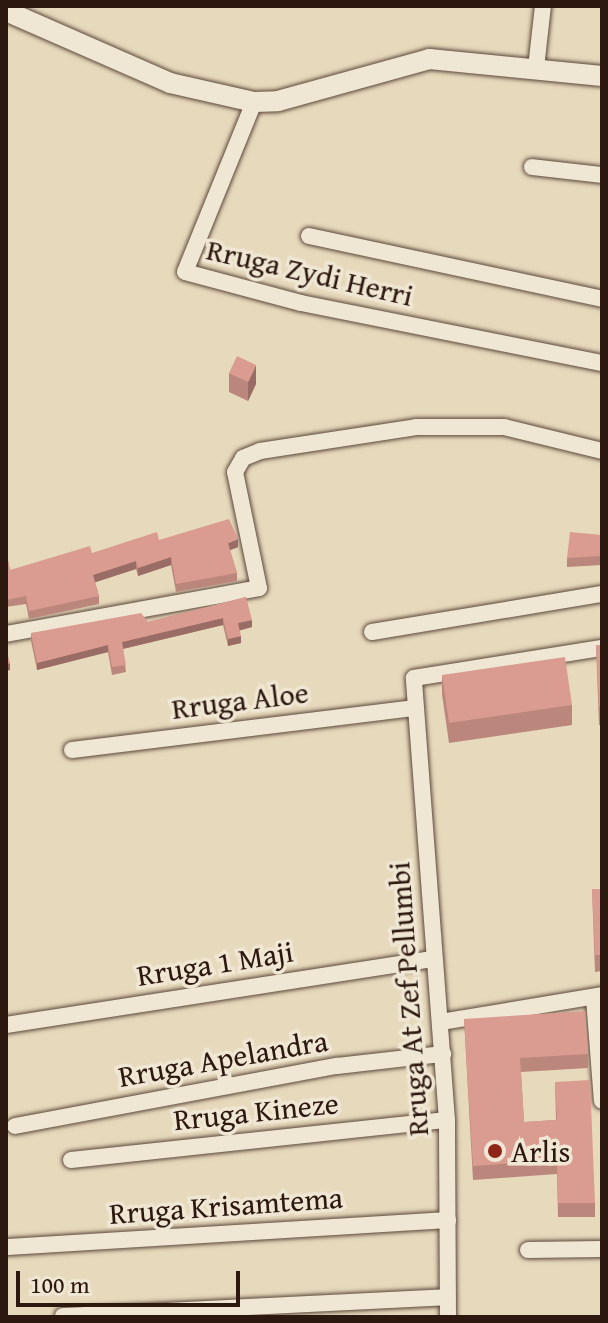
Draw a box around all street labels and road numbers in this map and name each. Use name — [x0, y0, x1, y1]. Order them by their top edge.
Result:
street label: Rruga Zydi Herri — [203, 231, 417, 313]
street label: Rruga Aloe — [170, 674, 310, 726]
street label: Rruga At Zef Pellumbi — [380, 861, 436, 1137]
street label: Rruga 1 Maji — [134, 933, 296, 993]
street label: Rruga Apelandra — [116, 1022, 330, 1094]
street label: Rruga Kineze — [172, 1084, 340, 1138]
street label: Rruga Krisamtema — [108, 1179, 344, 1231]

